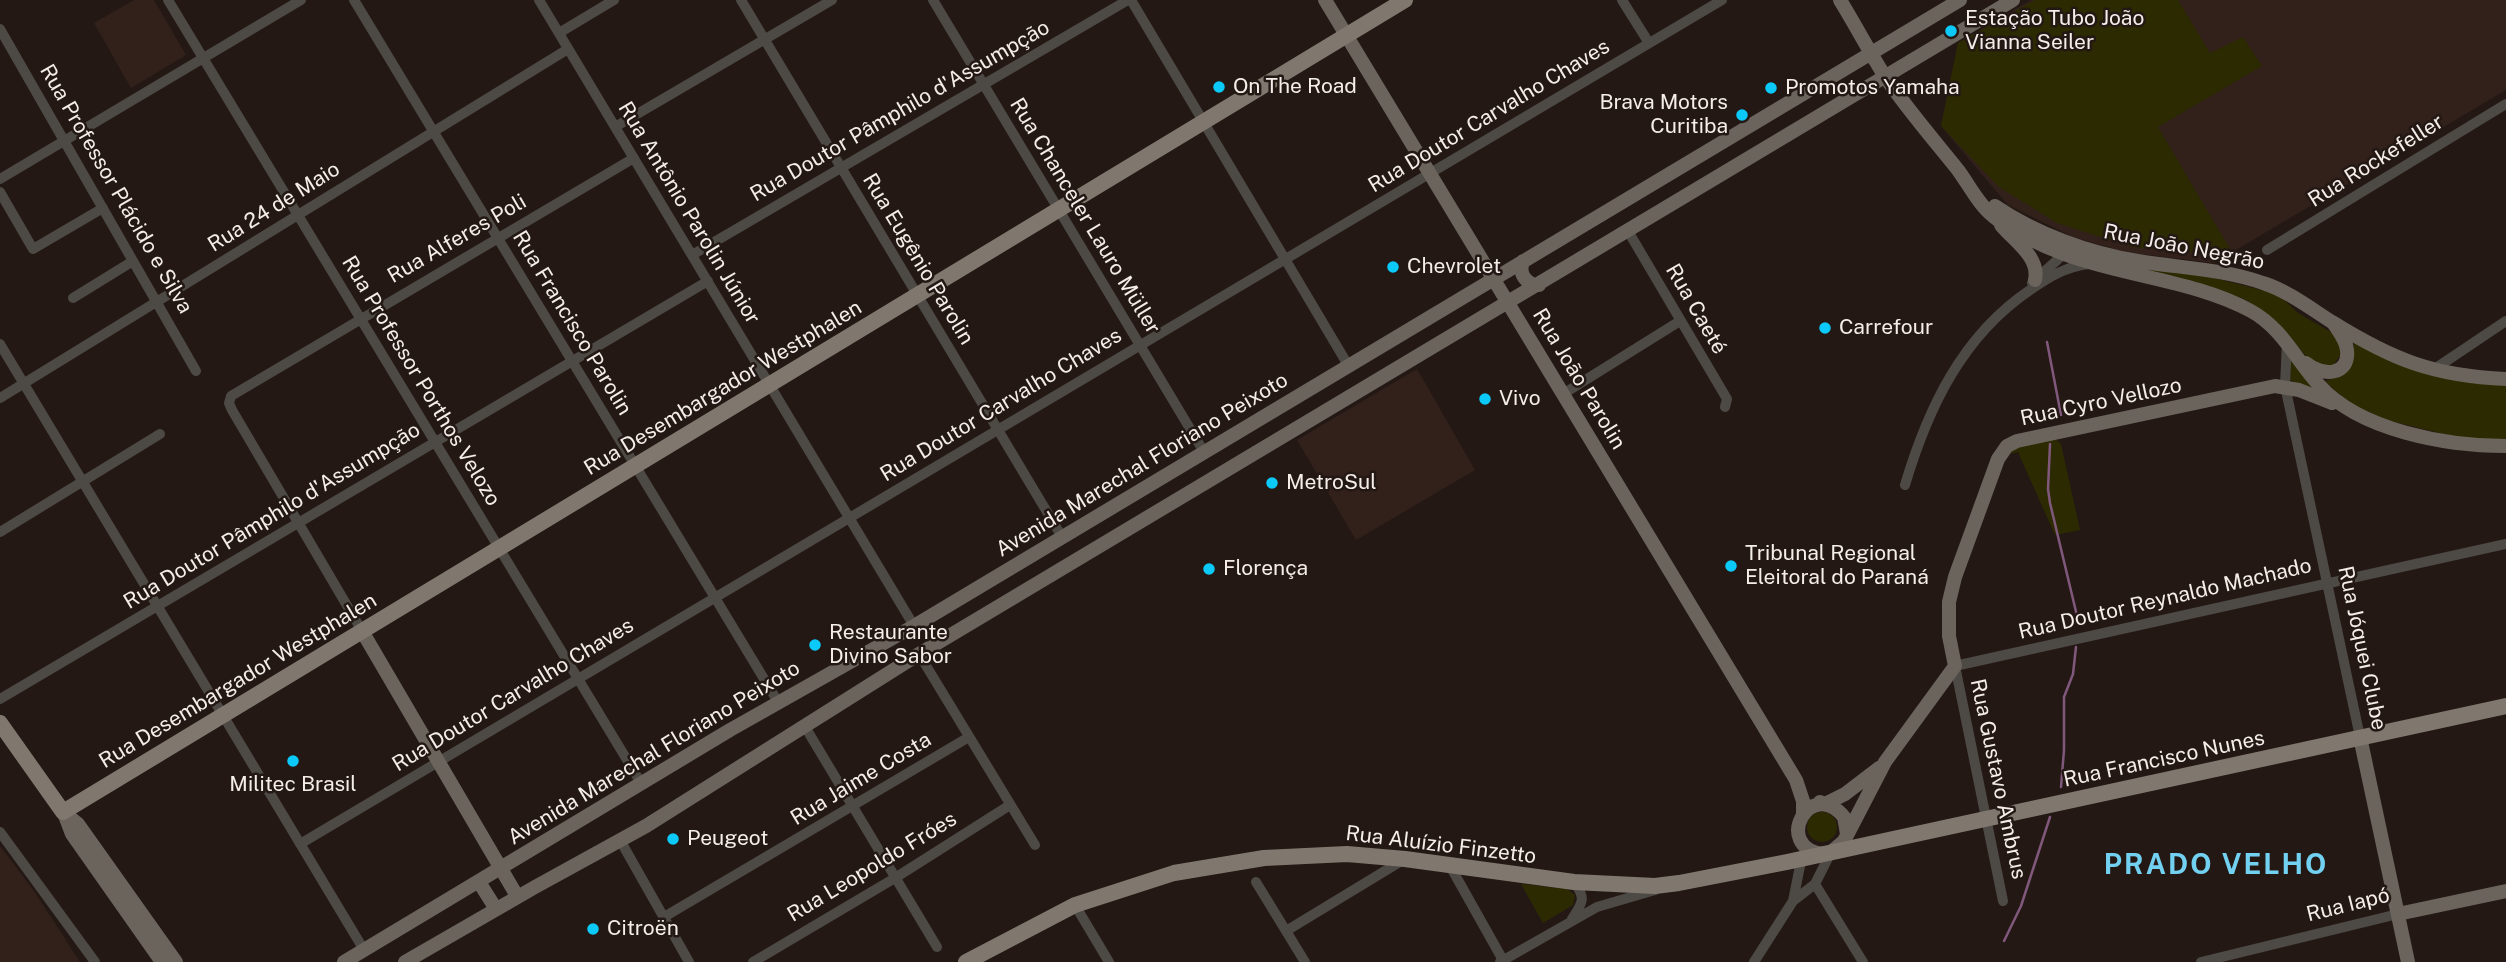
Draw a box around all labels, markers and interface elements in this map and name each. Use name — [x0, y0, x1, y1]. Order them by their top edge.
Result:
place label: Estação Tubo João Vianna Seiler — [1965, 6, 2144, 56]
street label: Rua Doutor Pâmphilo d'Assumpção — [746, 15, 1054, 207]
marker: Estação Tubo João Vianna Seiler — [1943, 23, 1959, 39]
street label: Rua Doutor Carvalho Chaves — [1364, 34, 1614, 198]
street label: Rua Professor Plácido e Silva — [34, 60, 198, 318]
place label: On The Road — [1233, 74, 1357, 100]
place label: Promotos Yamaha — [1785, 75, 1960, 101]
marker: On The Road — [1211, 79, 1227, 95]
marker: Promotos Yamaha — [1763, 80, 1779, 96]
place label: Brava Motors Curitiba — [1599, 90, 1728, 140]
street label: Rua Chanceler Lauro Müller — [1004, 93, 1166, 339]
street label: Rua Antônio Parolin Júnior — [613, 97, 765, 329]
marker: Brava Motors Curitiba — [1734, 107, 1750, 123]
street label: Rua Rockefeller — [2304, 109, 2448, 213]
street label: Rua 24 de Maio — [204, 156, 344, 258]
street label: Rua Eugênio Parolin — [857, 169, 979, 349]
street label: Rua Alferes Poli — [383, 189, 531, 289]
street label: Rua João Negrão — [2101, 219, 2267, 275]
street label: Rua Francisco Parolin — [507, 226, 637, 420]
street label: Rua Professor Porthos Velozo — [336, 251, 506, 511]
place label: Chevrolet — [1407, 254, 1501, 280]
marker: Chevrolet — [1385, 259, 1401, 275]
street label: Rua Caeté — [1660, 259, 1732, 359]
street label: Rua Desembargador Westphalen — [580, 295, 866, 481]
street label: Rua João Parolin — [1527, 304, 1631, 454]
place label: Carrefour — [1839, 315, 1933, 341]
marker: Carrefour — [1817, 320, 1833, 336]
street label: Rua Doutor Carvalho Chaves — [876, 323, 1126, 487]
street label: Avenida Marechal Floriano Peixoto — [991, 368, 1293, 562]
street label: Rua Cyro Vellozo — [2018, 373, 2184, 431]
place label: Vivo — [1499, 386, 1541, 412]
marker: Vivo — [1477, 391, 1493, 407]
street label: Rua Doutor Pâmphilo d'Assumpção — [119, 417, 425, 615]
place label: MetroSul — [1286, 470, 1377, 496]
marker: MetroSul — [1264, 475, 1280, 491]
place label: Tribunal Regional Eleitoral do Paraná — [1745, 541, 1929, 591]
street label: Rua Doutor Reynaldo Machado — [2016, 553, 2314, 645]
place label: Florença — [1223, 556, 1308, 582]
marker: Tribunal Regional Eleitoral do Paraná — [1723, 558, 1739, 574]
marker: Florença — [1201, 561, 1217, 577]
street label: Rua Jóquei Clube — [2332, 564, 2392, 732]
street label: Rua Desembargador Westphalen — [95, 588, 381, 774]
street label: Rua Doutor Carvalho Chaves — [388, 613, 638, 777]
place label: Restaurante Divino Sabor — [829, 620, 952, 670]
marker: Restaurante Divino Sabor — [807, 637, 823, 653]
street label: Avenida Marechal Floriano Peixoto — [503, 656, 805, 850]
street label: Rua Gustavo Ambrus — [1964, 676, 2032, 882]
street label: Rua Francisco Nunes — [2061, 725, 2267, 793]
street label: Rua Jaime Costa — [786, 727, 936, 831]
marker: Militec Brasil — [285, 753, 301, 769]
place label: Militec Brasil — [229, 772, 357, 798]
street label: Rua Leopoldo Fróes — [783, 807, 961, 927]
street label: Rua Aluízio Finzetto — [1344, 821, 1538, 869]
place label: Peugeot — [687, 826, 768, 852]
marker: Peugeot — [665, 831, 681, 847]
district label: PRADO VELHO — [2105, 848, 2327, 882]
street label: Rua Iapó — [2304, 883, 2392, 927]
place label: Citroën — [607, 916, 679, 942]
marker: Citroën — [585, 921, 601, 937]

